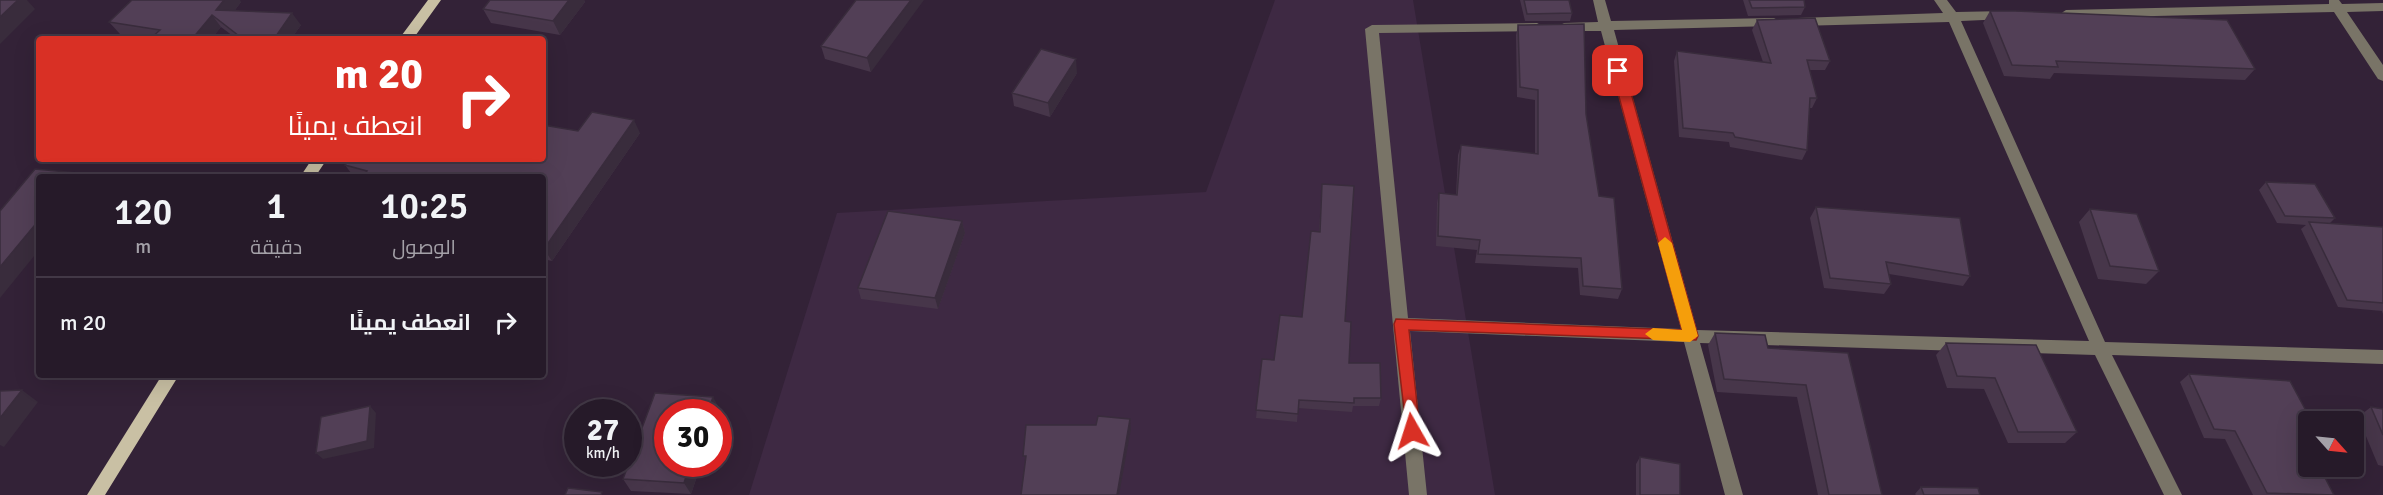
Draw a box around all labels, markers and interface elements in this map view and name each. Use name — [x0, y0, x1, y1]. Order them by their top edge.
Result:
pin — [1592, 45, 1643, 96]
text: 20 m — [334, 49, 423, 100]
icon: arrive — [1601, 54, 1634, 87]
icon: right — [444, 60, 522, 138]
text: انعطف يمينًا — [287, 110, 423, 143]
text: 1 — [266, 184, 286, 229]
text: 10:25 — [380, 184, 468, 229]
text: 120 — [114, 190, 172, 235]
text: m — [135, 234, 151, 259]
text: دقيقة — [250, 235, 302, 260]
text: الوصول — [392, 235, 456, 260]
icon: right — [489, 306, 522, 339]
text: 20 m — [60, 309, 106, 336]
text: انعطف يمينًا — [349, 309, 471, 336]
speed limit sign: 30 — [654, 399, 732, 477]
position arrow — [1380, 399, 1444, 463]
north arrow — [2298, 411, 2364, 477]
map controls — [2298, 411, 2364, 477]
text: 27 — [587, 412, 619, 449]
text: km/h — [586, 444, 620, 462]

